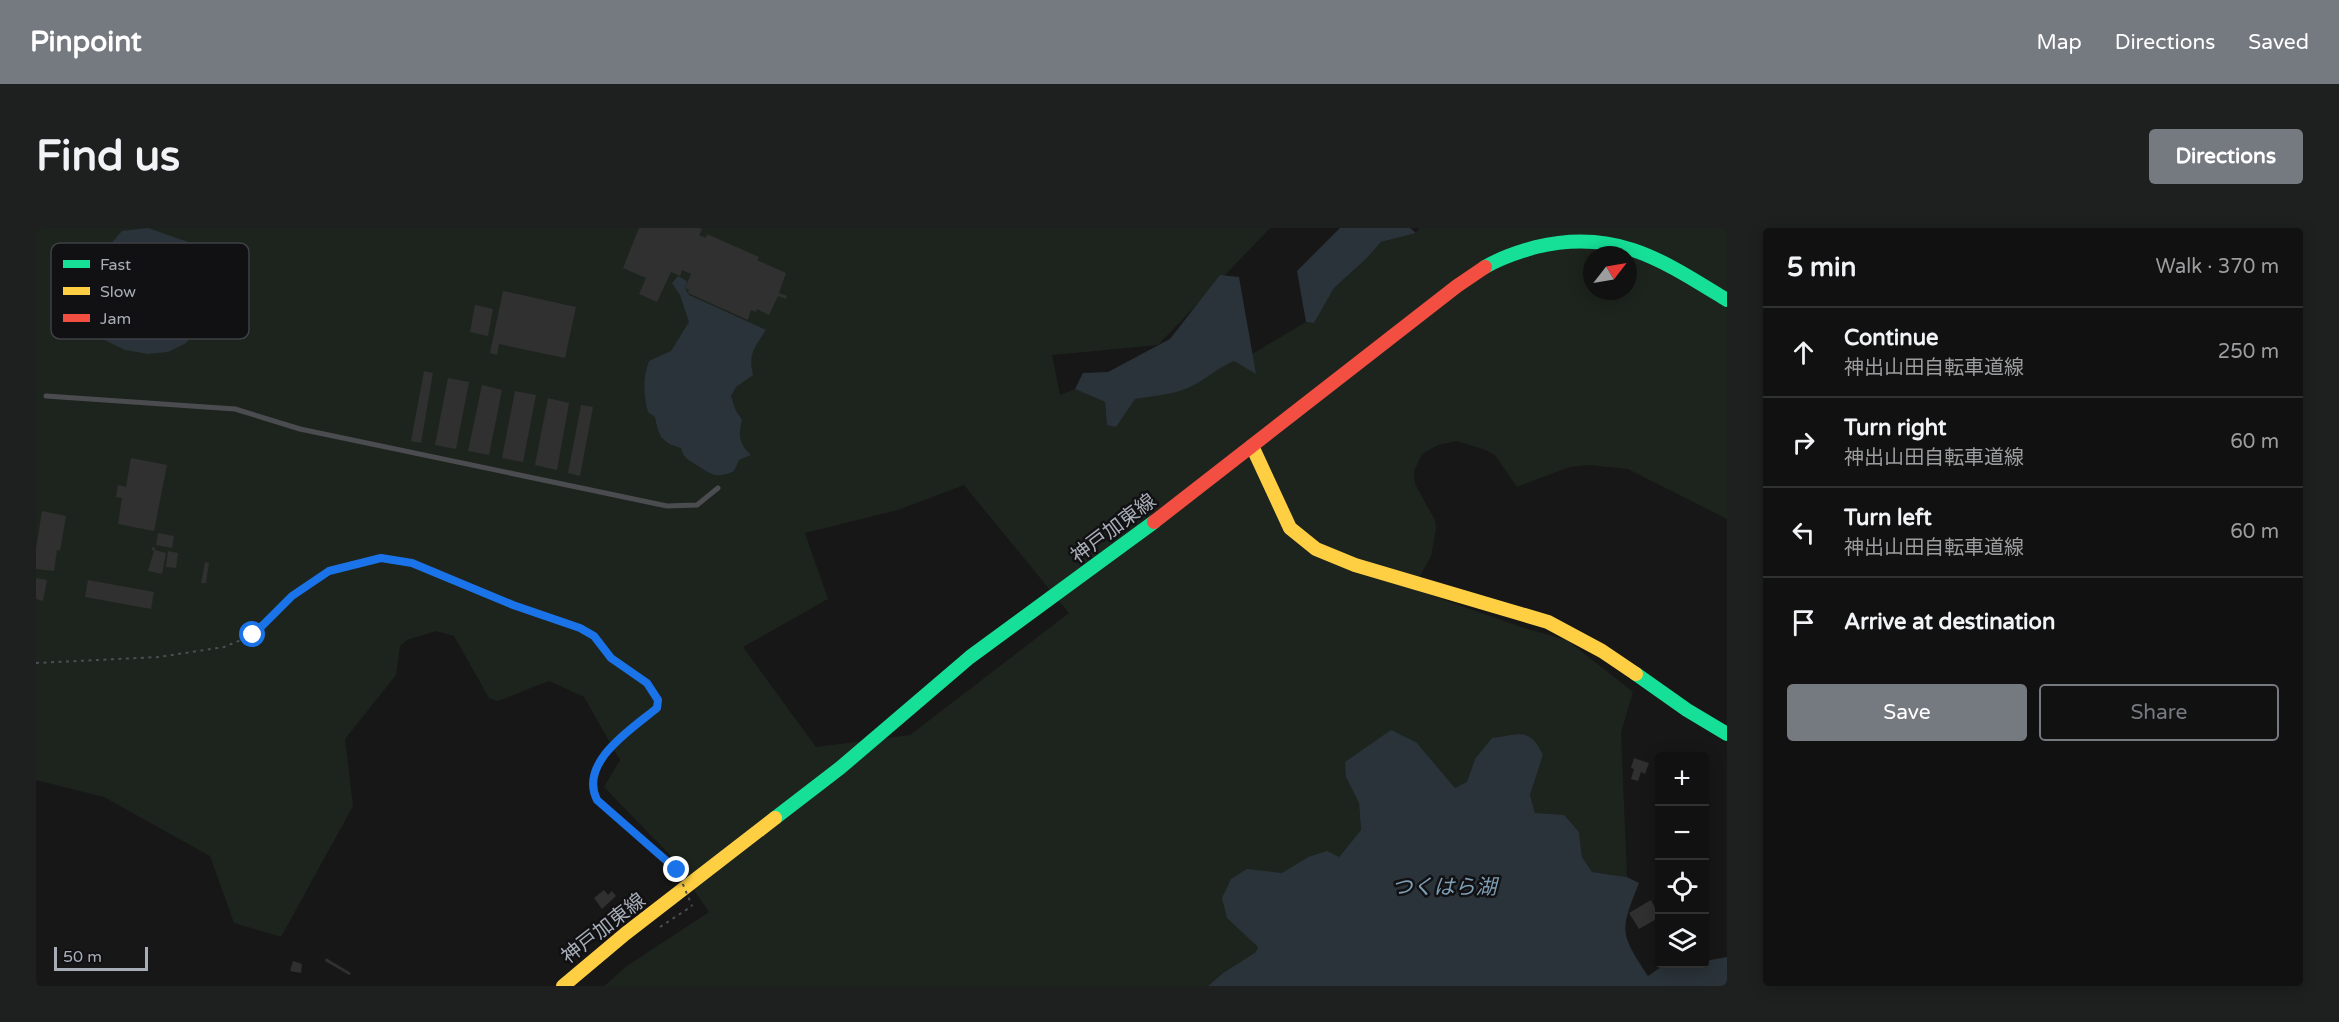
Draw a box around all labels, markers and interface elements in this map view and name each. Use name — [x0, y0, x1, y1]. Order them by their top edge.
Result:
text: Pinpoint — [30, 25, 142, 59]
text: Map — [2036, 30, 2082, 55]
text: Directions — [2115, 30, 2215, 55]
text: Saved — [2248, 30, 2309, 55]
button: Directions — [2149, 129, 2303, 184]
text: Find us — [36, 131, 180, 182]
legend — [51, 243, 249, 339]
north arrow — [1583, 246, 1637, 300]
text: 5 min — [1787, 252, 1856, 283]
text: Fast — [100, 255, 131, 275]
text: Walk · 370 m — [2156, 255, 2279, 279]
text: Slow — [100, 282, 136, 302]
text: Jam — [100, 309, 131, 329]
text: Continue — [1844, 325, 1939, 351]
icon: ahead — [1787, 336, 1820, 369]
text: 250 m — [2218, 340, 2279, 364]
text: 神出山田自転車道線 — [1844, 356, 2024, 380]
text: Turn right — [1844, 415, 1946, 441]
icon: right — [1787, 426, 1820, 459]
text: 60 m — [2230, 430, 2279, 454]
text: 神出山田自転車道線 — [1844, 446, 2024, 470]
street label: 神戸加東線 — [1066, 489, 1161, 568]
text: Turn left — [1844, 505, 1932, 531]
icon: left — [1787, 516, 1820, 549]
text: 60 m — [2230, 520, 2279, 544]
text: 神出山田自転車道線 — [1844, 536, 2024, 560]
icon: arrive — [1787, 606, 1820, 639]
text: Arrive at destination — [1844, 609, 2055, 635]
route start — [239, 621, 265, 647]
button: Save — [1787, 684, 2027, 741]
button: Share — [2039, 684, 2279, 741]
map controls — [1655, 752, 1709, 968]
button: + — [1655, 752, 1709, 806]
button: − — [1655, 806, 1709, 860]
route end — [663, 856, 689, 882]
button: locate — [1655, 860, 1709, 914]
water label: つくはら湖 — [1392, 875, 1499, 900]
street label: 神戸加東線 — [557, 889, 650, 969]
button: layers — [1655, 914, 1709, 968]
scale bar — [54, 944, 148, 972]
text: 50 m — [63, 947, 102, 967]

